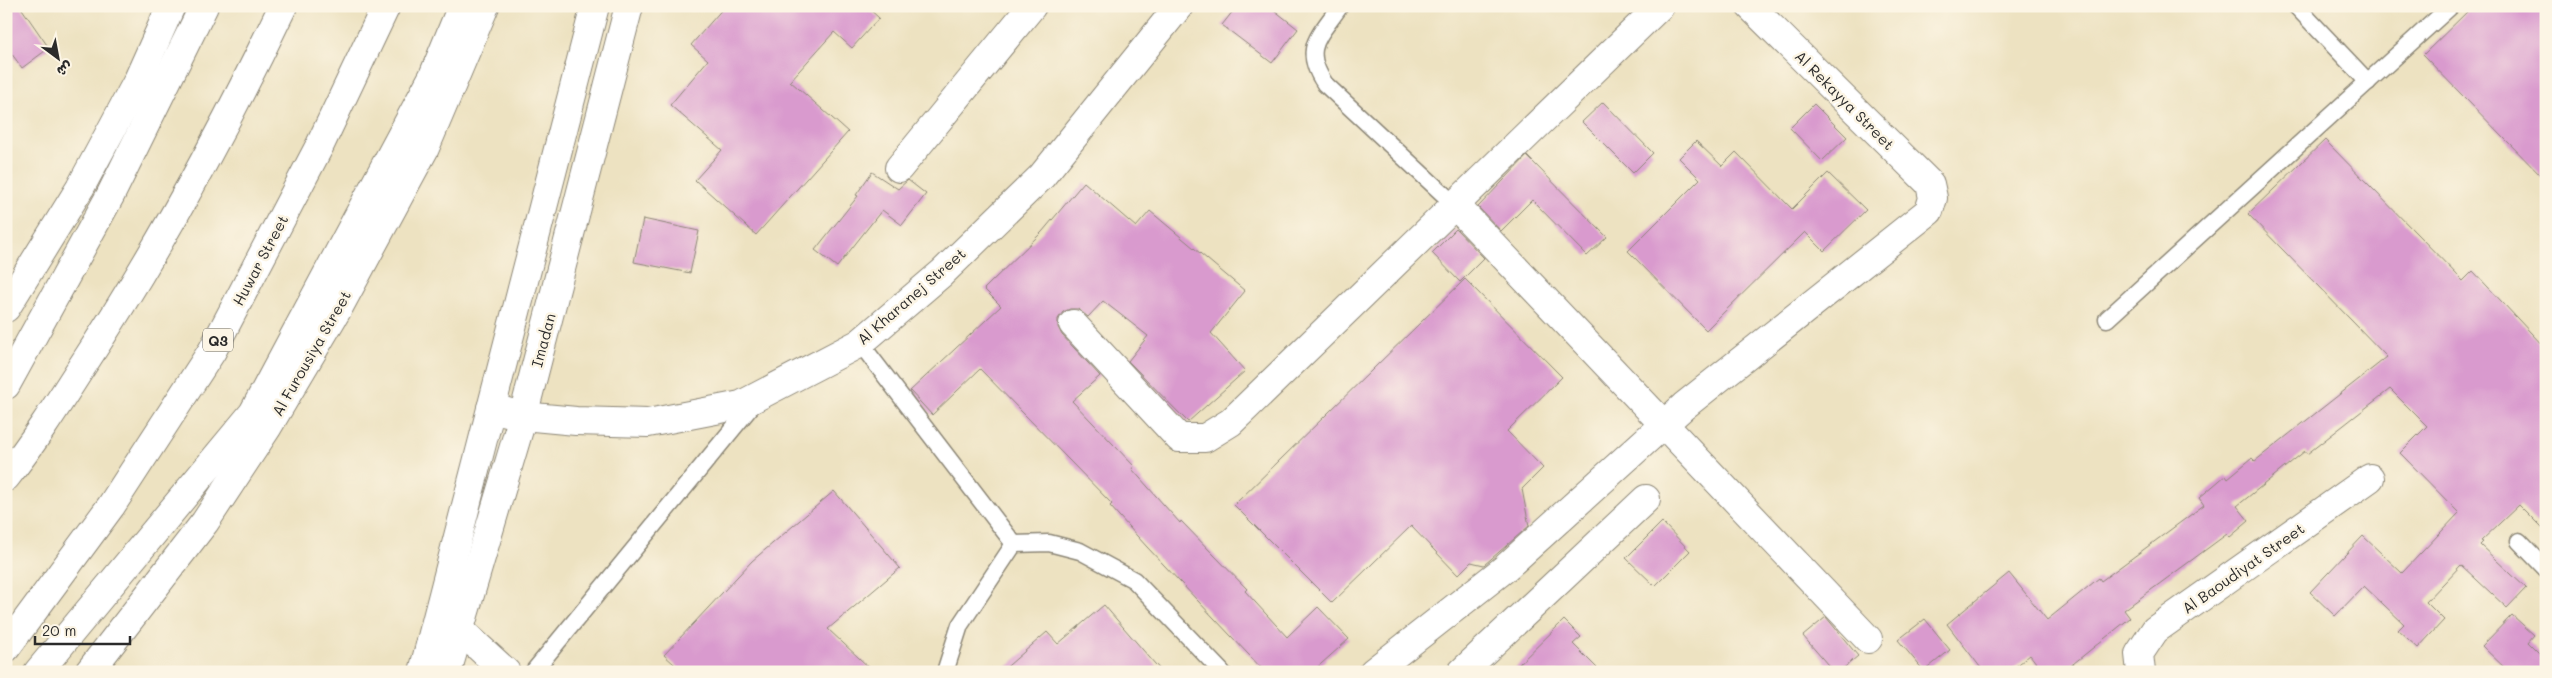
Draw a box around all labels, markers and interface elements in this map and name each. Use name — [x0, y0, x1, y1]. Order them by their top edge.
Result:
north arrow — [32, 32, 82, 82]
street label: Al Rekayya Street — [1791, 46, 1899, 154]
text: ش — [54, 57, 77, 82]
street label: Huwar Street — [228, 211, 292, 309]
street label: Al Kharanej Street — [852, 243, 970, 349]
street label: Al Furousiya Street — [267, 287, 355, 419]
street label: Imadan — [526, 311, 560, 369]
road number: Q3 — [203, 328, 233, 352]
street label: Al Baoudiyat Street — [2178, 518, 2308, 618]
scale bar — [35, 613, 130, 645]
text: 20 m — [42, 620, 76, 640]

